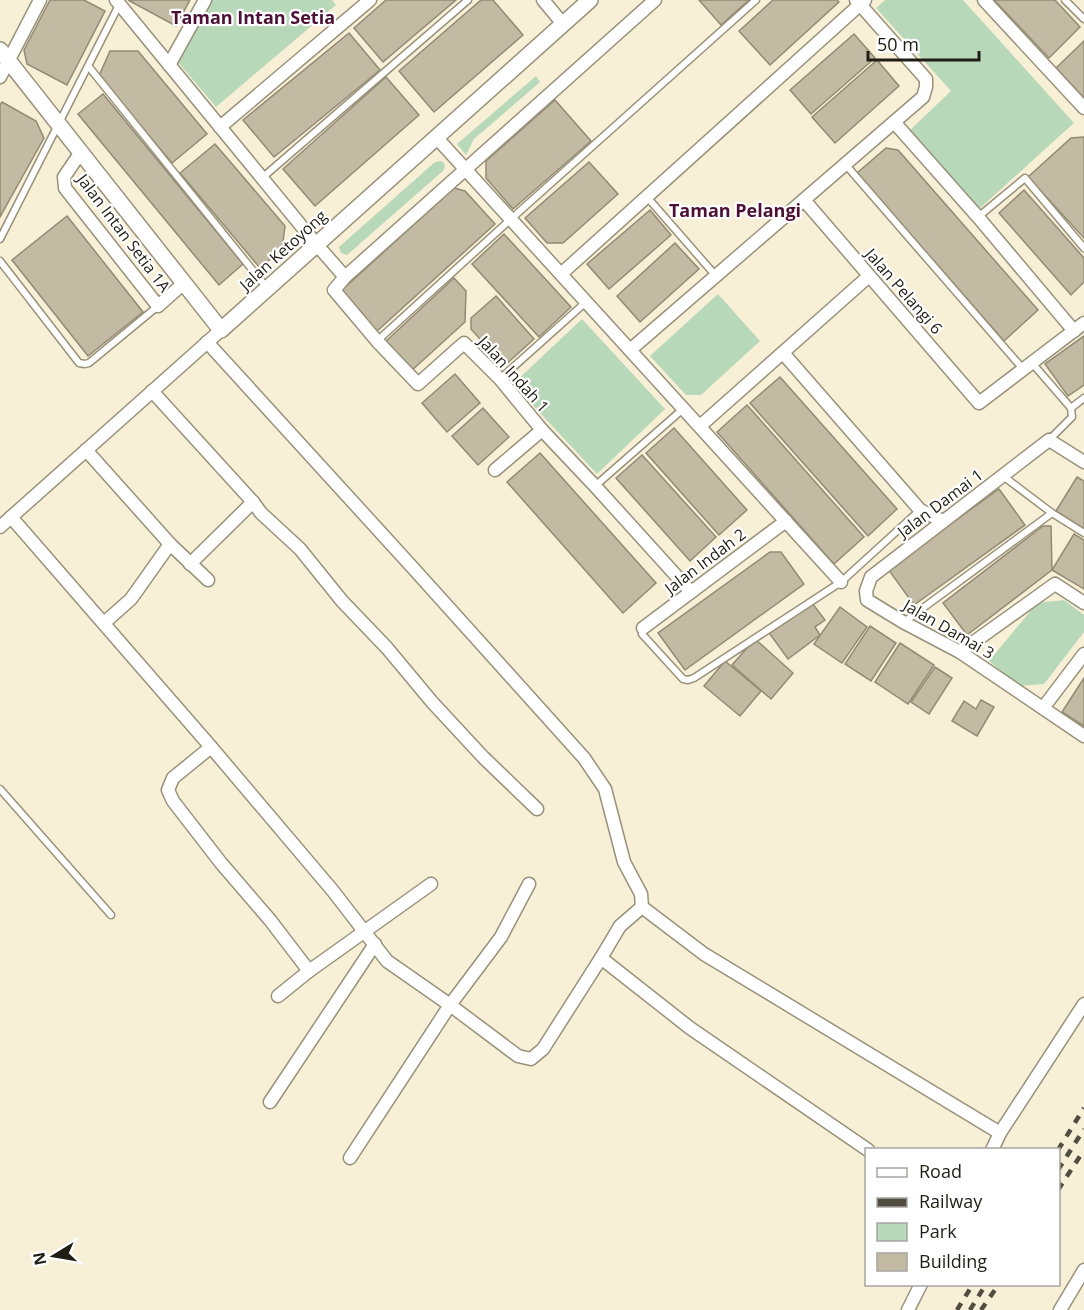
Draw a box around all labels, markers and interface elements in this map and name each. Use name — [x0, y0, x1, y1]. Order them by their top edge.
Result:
district label: Taman Intan Setia — [171, 5, 335, 29]
scale bar — [868, 24, 979, 62]
text: 50 m — [877, 32, 919, 56]
street label: Jalan Intan Setia 1A — [71, 168, 176, 297]
district label: Taman Pelangi — [669, 198, 801, 222]
street label: Jalan Ketoyong — [233, 205, 332, 296]
street label: Jalan Pelangi 6 — [859, 242, 948, 339]
street label: Jalan Indah 1 — [472, 329, 554, 417]
street label: Jalan Damai 1 — [891, 464, 987, 544]
street label: Jalan Indah 2 — [658, 523, 750, 600]
street label: Jalan Damai 3 — [898, 593, 999, 664]
legend — [865, 1148, 1060, 1286]
text: Road — [919, 1159, 962, 1183]
text: Railway — [919, 1189, 983, 1213]
text: Park — [919, 1219, 957, 1243]
north arrow — [24, 1226, 84, 1286]
text: Building — [919, 1249, 987, 1273]
text: N — [27, 1250, 51, 1267]

